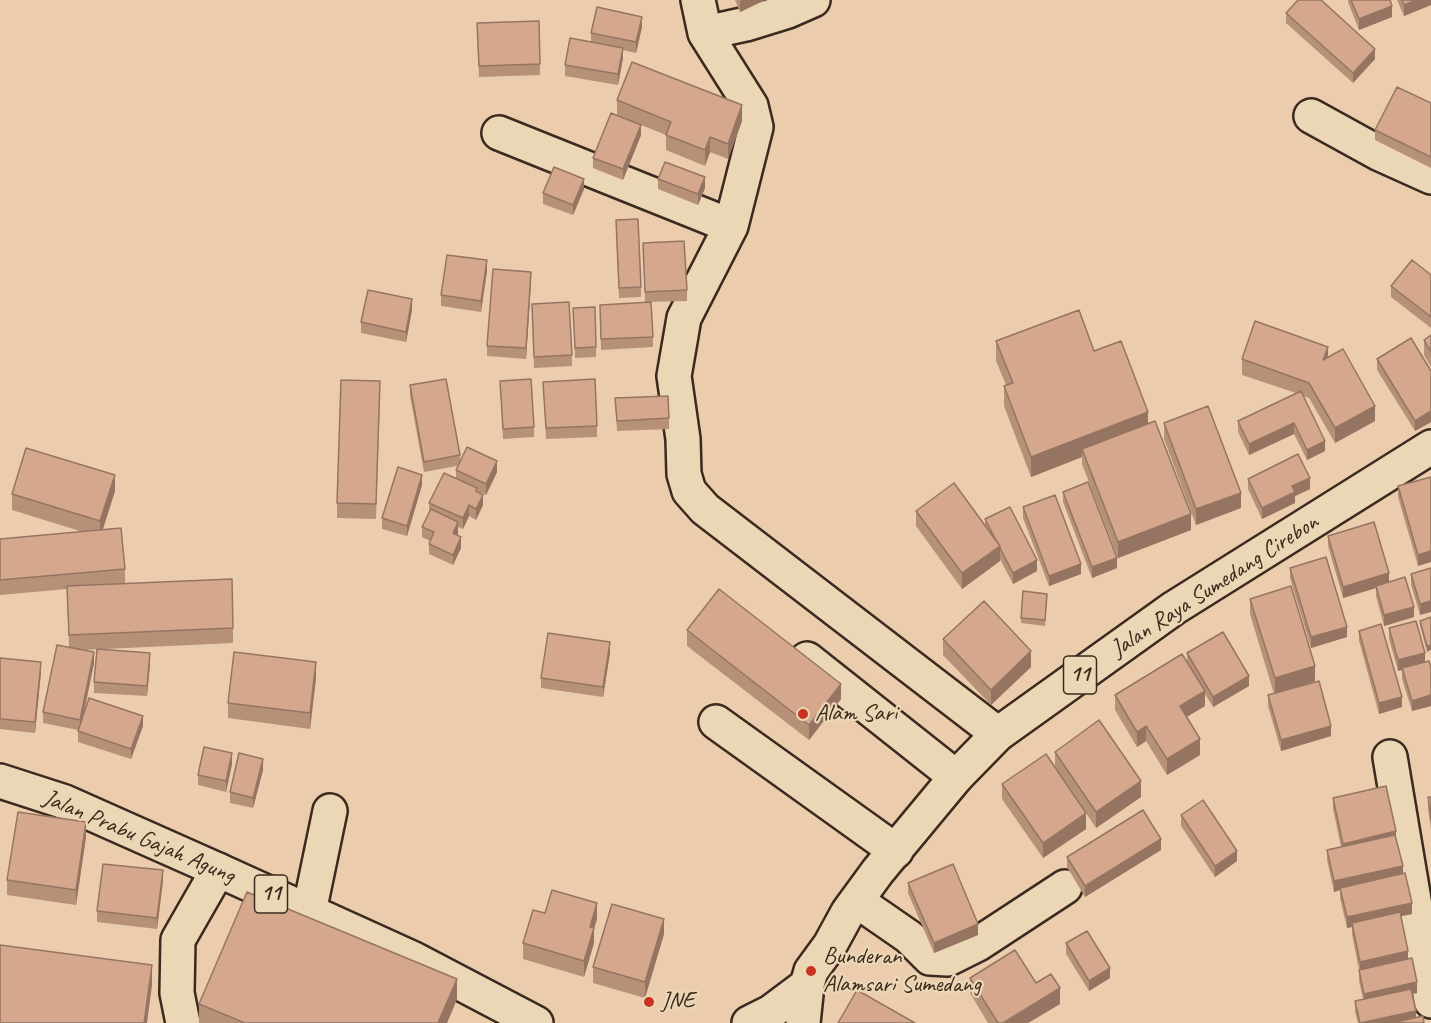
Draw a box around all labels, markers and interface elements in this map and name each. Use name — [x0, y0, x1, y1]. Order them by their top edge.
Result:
street label: Jalan Raya Sumedang Cirebon — [1106, 508, 1324, 664]
road number: 11 — [1064, 656, 1096, 694]
place label: Alam Sari — [815, 700, 897, 728]
marker: Alam Sari — [796, 707, 810, 721]
street label: Jalan Prabu Gajah Agung — [39, 784, 239, 890]
road number: 11 — [254, 875, 288, 913]
place label: Bunderan Alamsari Sumedang — [823, 943, 981, 999]
marker: Bunderan Alamsari Sumedang — [804, 964, 818, 978]
place label: JNE — [661, 988, 695, 1016]
marker: JNE — [642, 995, 656, 1009]

